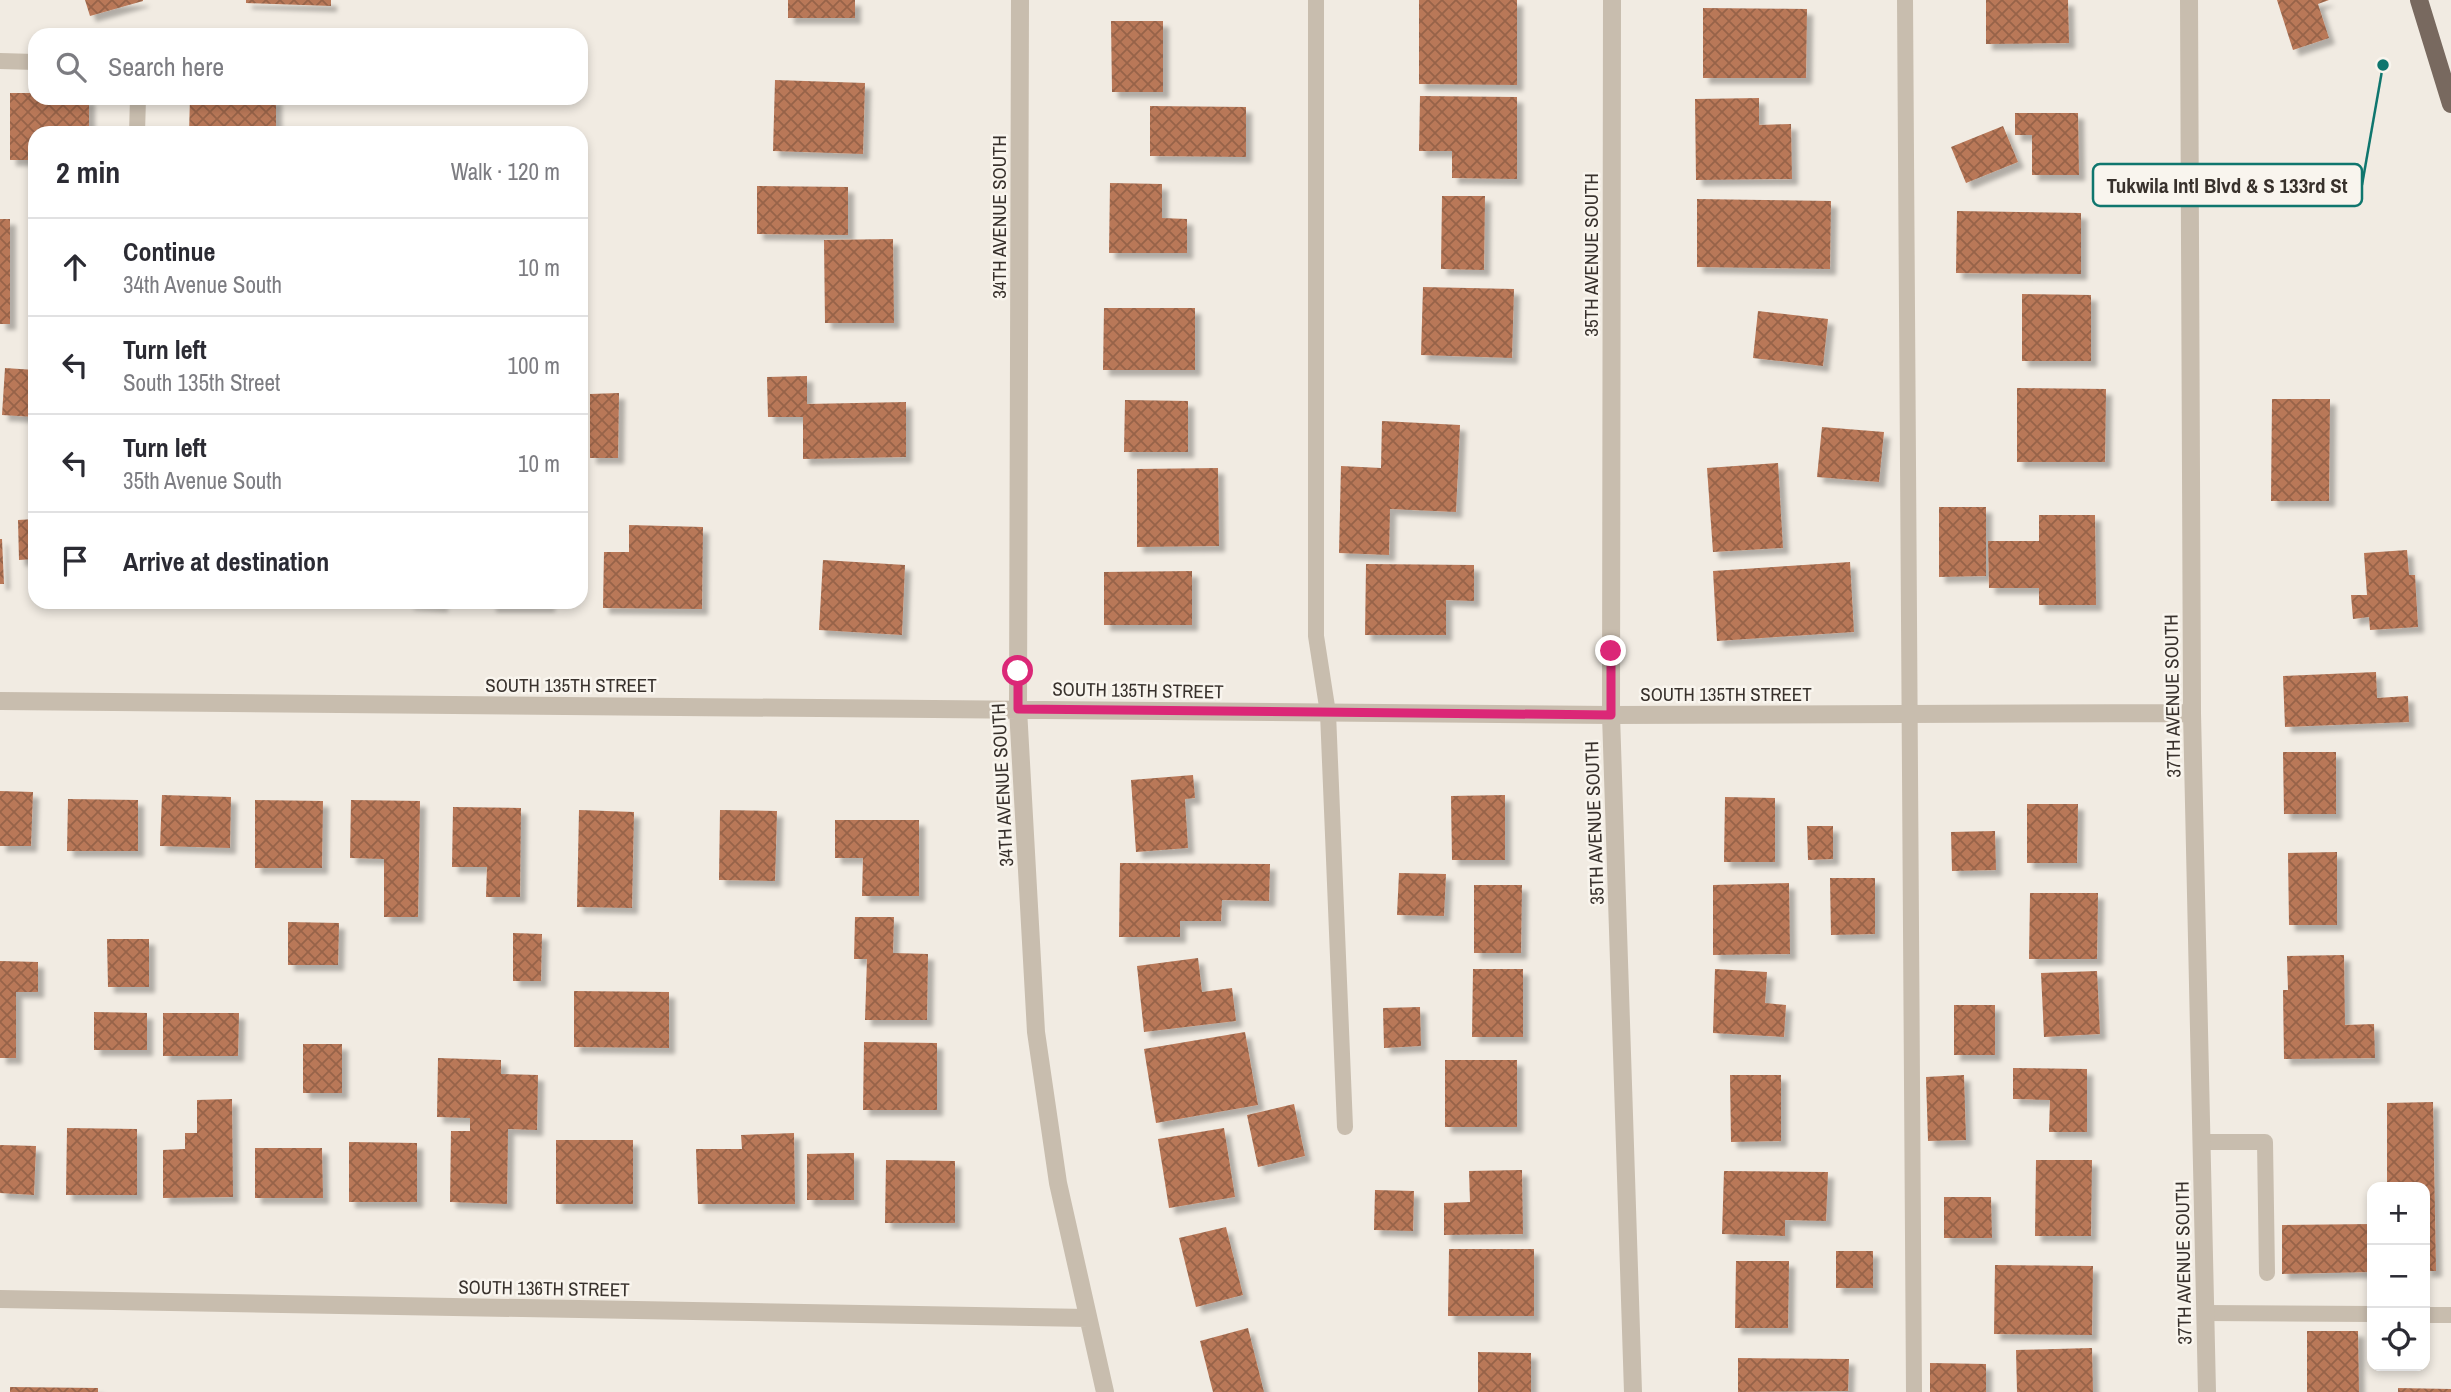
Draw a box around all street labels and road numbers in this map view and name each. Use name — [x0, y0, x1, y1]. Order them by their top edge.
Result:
street label: 34TH AVENUE SOUTH — [986, 135, 1012, 299]
street label: 35TH AVENUE SOUTH — [1578, 173, 1604, 337]
street label: 37TH AVENUE SOUTH — [2158, 614, 2186, 778]
street label: SOUTH 135TH STREET — [485, 672, 657, 698]
street label: SOUTH 135TH STREET — [1052, 676, 1224, 705]
street label: SOUTH 135TH STREET — [1640, 681, 1812, 707]
street label: 34TH AVENUE SOUTH — [985, 703, 1019, 867]
street label: 35TH AVENUE SOUTH — [1578, 741, 1610, 905]
street label: 37TH AVENUE SOUTH — [2169, 1181, 2197, 1345]
street label: SOUTH 136TH STREET — [458, 1274, 630, 1303]

